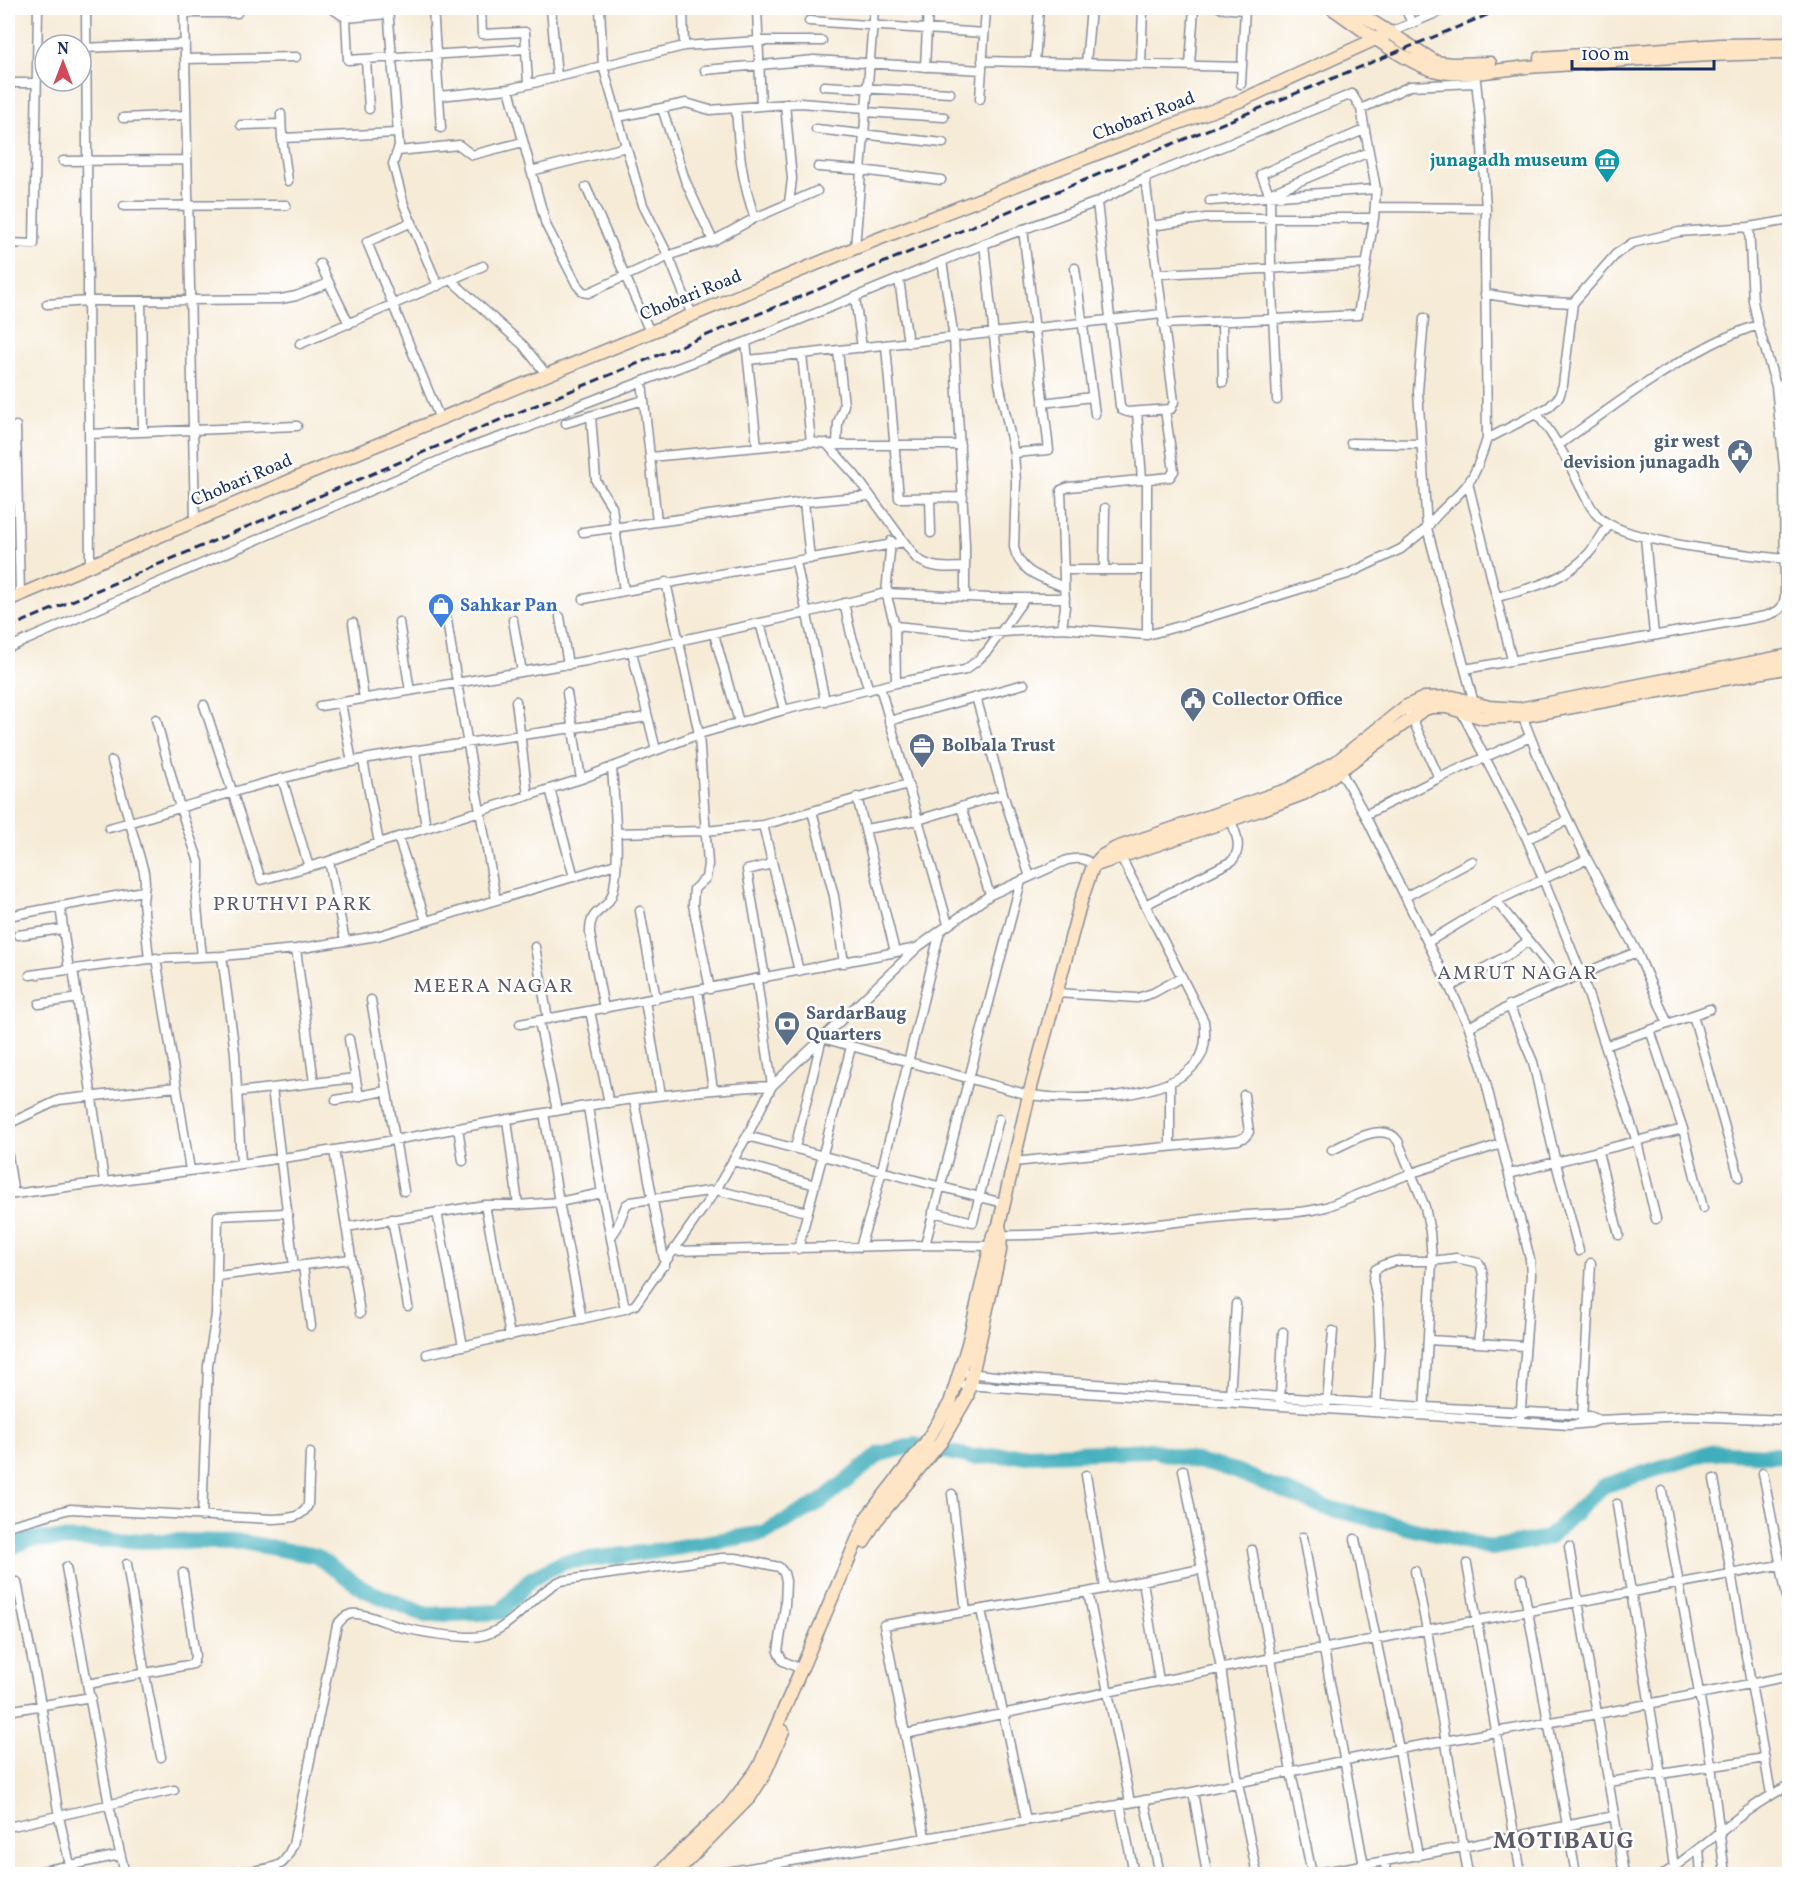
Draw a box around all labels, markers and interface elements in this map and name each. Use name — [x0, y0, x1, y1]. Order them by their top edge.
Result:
north arrow — [33, 33, 93, 93]
scale bar — [1572, 33, 1714, 71]
text: N — [57, 39, 69, 61]
text: 100 m — [1581, 43, 1630, 68]
street label: Chobari Road — [1089, 86, 1199, 148]
museum icon: junagadh museum — [1592, 146, 1622, 184]
place label: junagadh museum — [1430, 149, 1588, 174]
street label: Chobari Road — [636, 264, 746, 328]
place label: gir west devision junagadh — [1563, 430, 1720, 476]
public building icon: gir west devision junagadh — [1725, 437, 1755, 475]
street label: Chobari Road — [187, 448, 297, 514]
shop icon: Sahkar Pan — [426, 591, 456, 629]
place label: Sahkar Pan — [460, 594, 558, 619]
public building icon: Collector Office — [1178, 685, 1208, 723]
place label: Collector Office — [1212, 688, 1343, 713]
office icon: Bolbala Trust — [907, 731, 937, 769]
place label: Bolbala Trust — [942, 734, 1056, 759]
district label: PRUTHVI PARK — [213, 891, 373, 919]
district label: AMRUT NAGAR — [1437, 960, 1599, 988]
district label: MEERA NAGAR — [414, 973, 574, 1001]
place label: SardarBaug Quarters — [806, 1002, 907, 1048]
bank icon: SardarBaug Quarters — [772, 1009, 802, 1047]
district label: MOTIBAUG — [1493, 1825, 1635, 1859]

